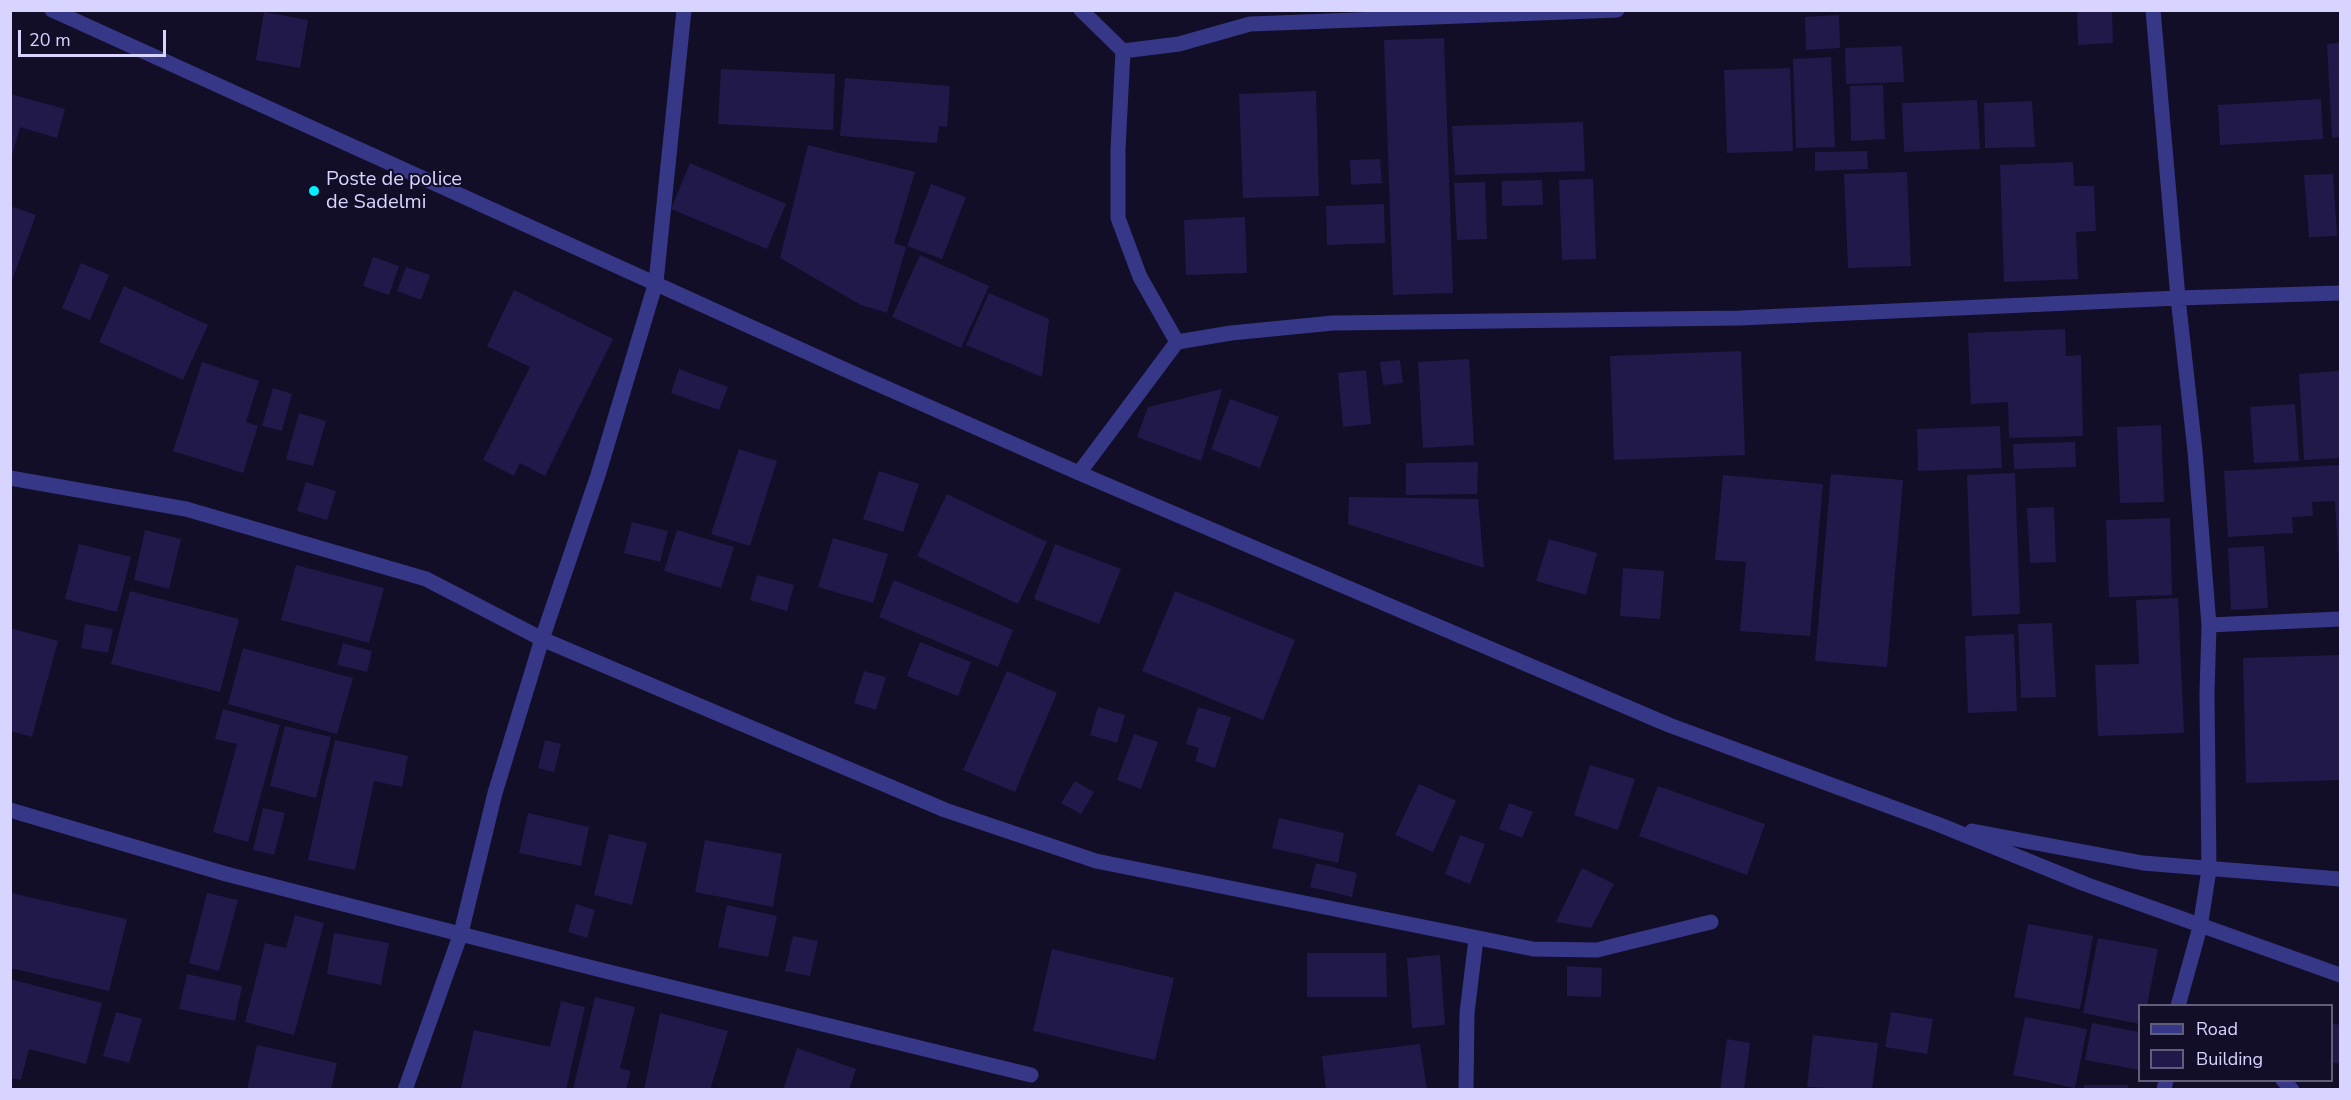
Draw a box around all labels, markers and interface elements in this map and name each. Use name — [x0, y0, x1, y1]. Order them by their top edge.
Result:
scale bar — [21, 18, 170, 56]
text: 20 m — [29, 28, 71, 52]
place label: Poste de police de Sadelmi — [326, 168, 462, 215]
marker: Poste de police de Sadelmi — [307, 184, 321, 198]
legend — [2138, 1004, 2333, 1082]
text: Road — [2196, 1017, 2238, 1041]
text: Building — [2196, 1047, 2263, 1071]

